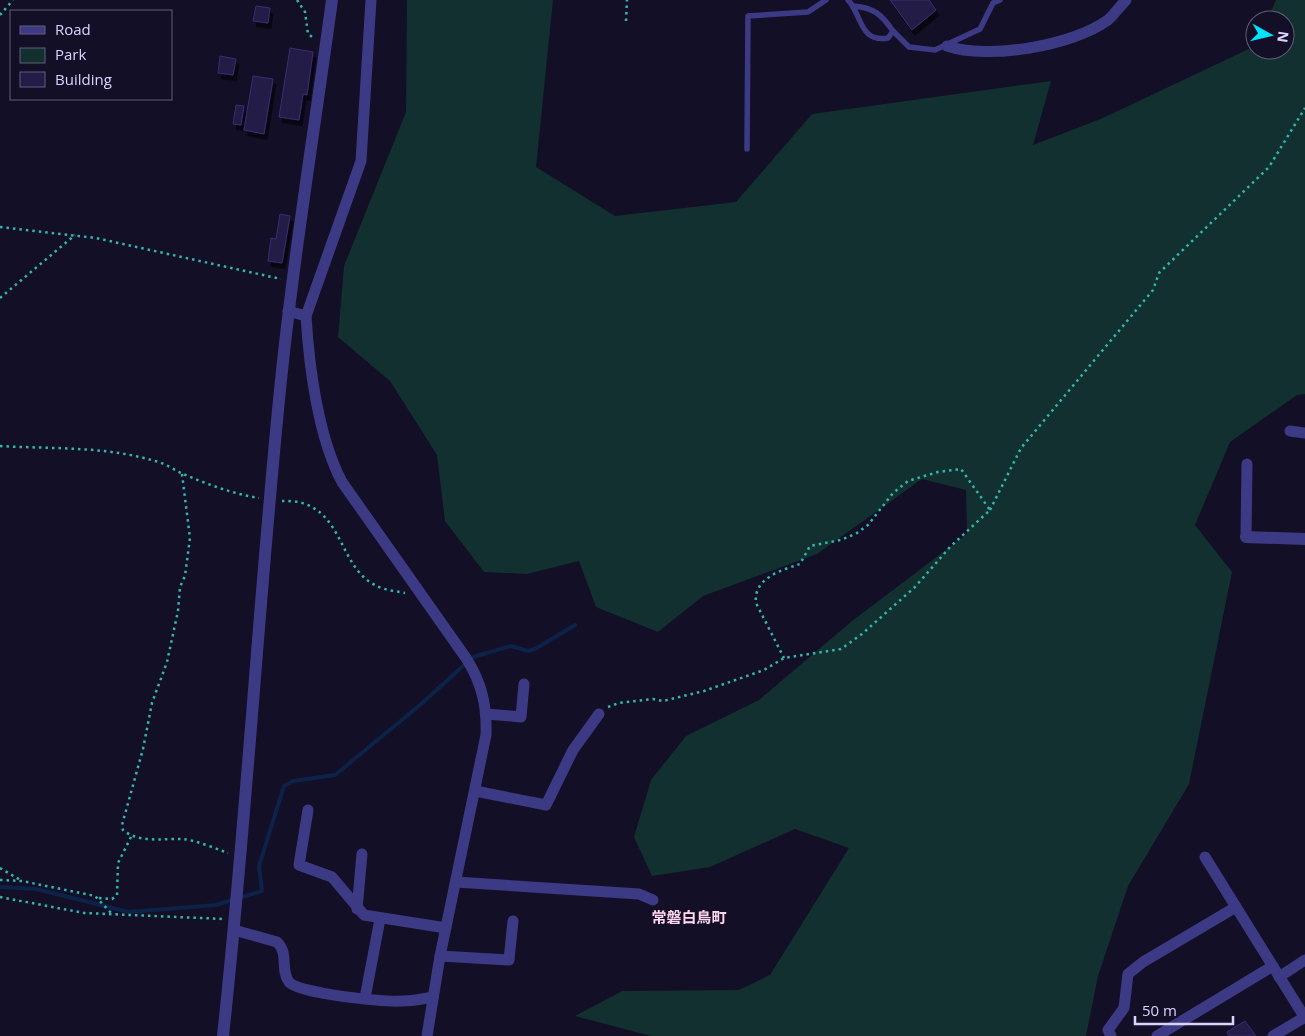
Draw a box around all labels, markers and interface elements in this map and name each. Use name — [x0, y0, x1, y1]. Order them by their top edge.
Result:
legend — [10, 10, 172, 100]
north arrow — [1245, 10, 1295, 60]
text: Road — [55, 19, 91, 39]
text: N — [1273, 30, 1294, 44]
text: Park — [55, 44, 86, 64]
text: Building — [55, 69, 112, 89]
district label: 常磐白鳥町 — [651, 907, 727, 927]
scale bar — [1135, 994, 1232, 1026]
text: 50 m — [1142, 1000, 1177, 1020]

